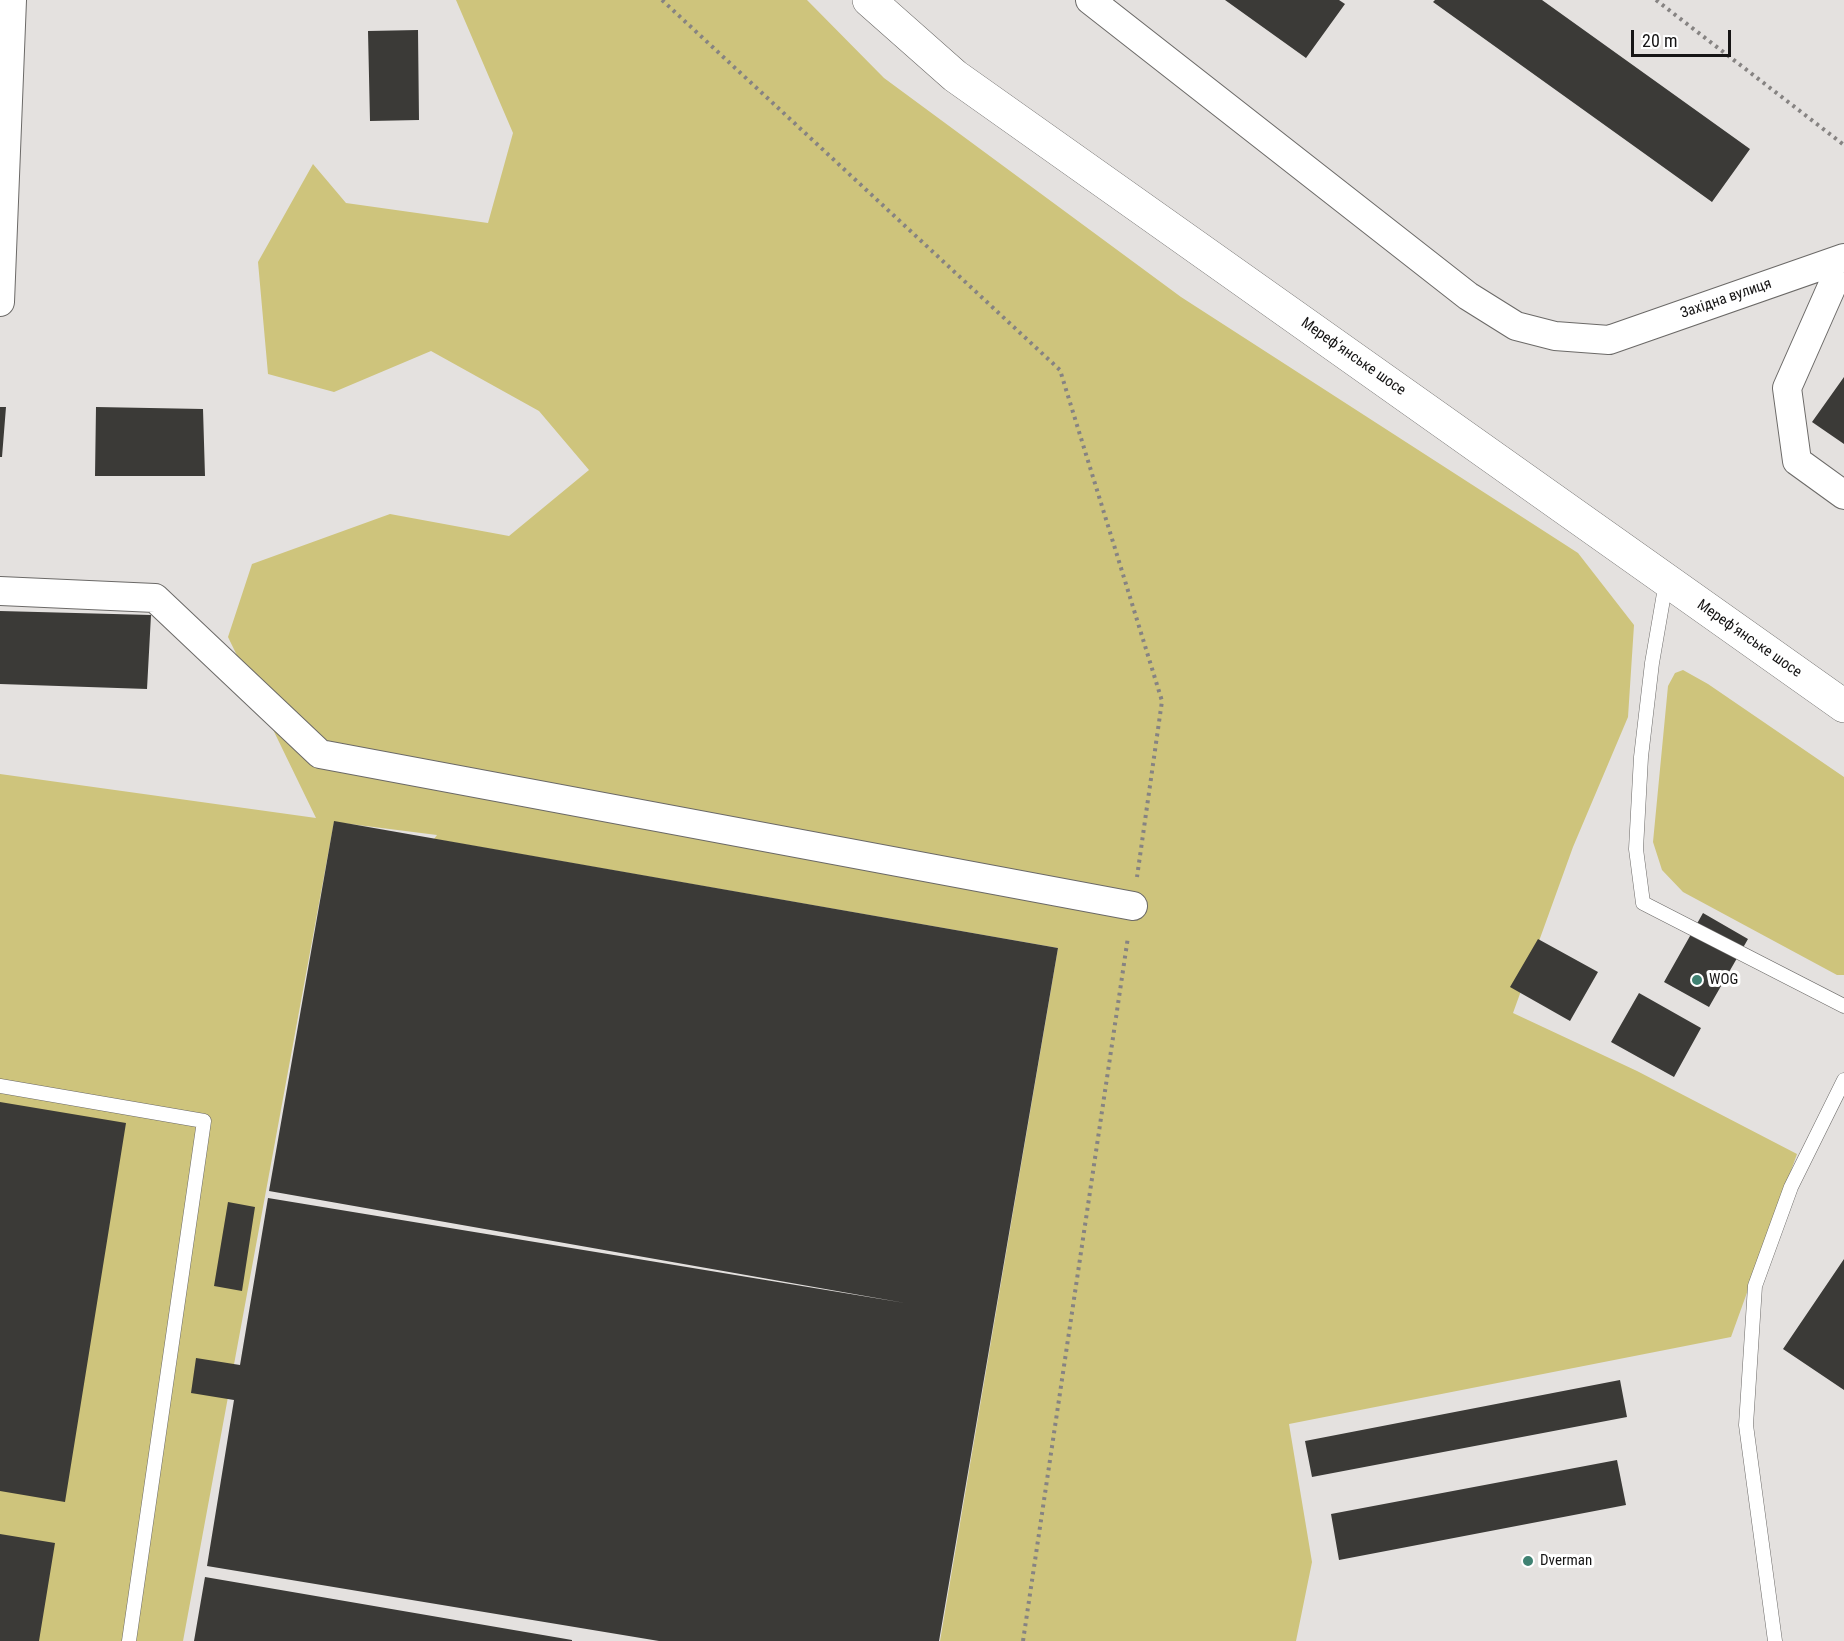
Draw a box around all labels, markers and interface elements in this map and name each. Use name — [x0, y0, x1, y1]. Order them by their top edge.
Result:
scale bar — [1634, 18, 1734, 56]
text: 20 m — [1642, 30, 1677, 51]
street label: Західна вулиця — [1678, 275, 1774, 323]
street label: Мереф’янське шосе — [1297, 314, 1409, 400]
street label: Мереф’янське шосе — [1693, 596, 1805, 682]
place label: WOG — [1709, 971, 1738, 989]
marker: WOG — [1690, 973, 1704, 987]
place label: Dverman — [1540, 1552, 1592, 1570]
marker: Dverman — [1521, 1554, 1535, 1568]

